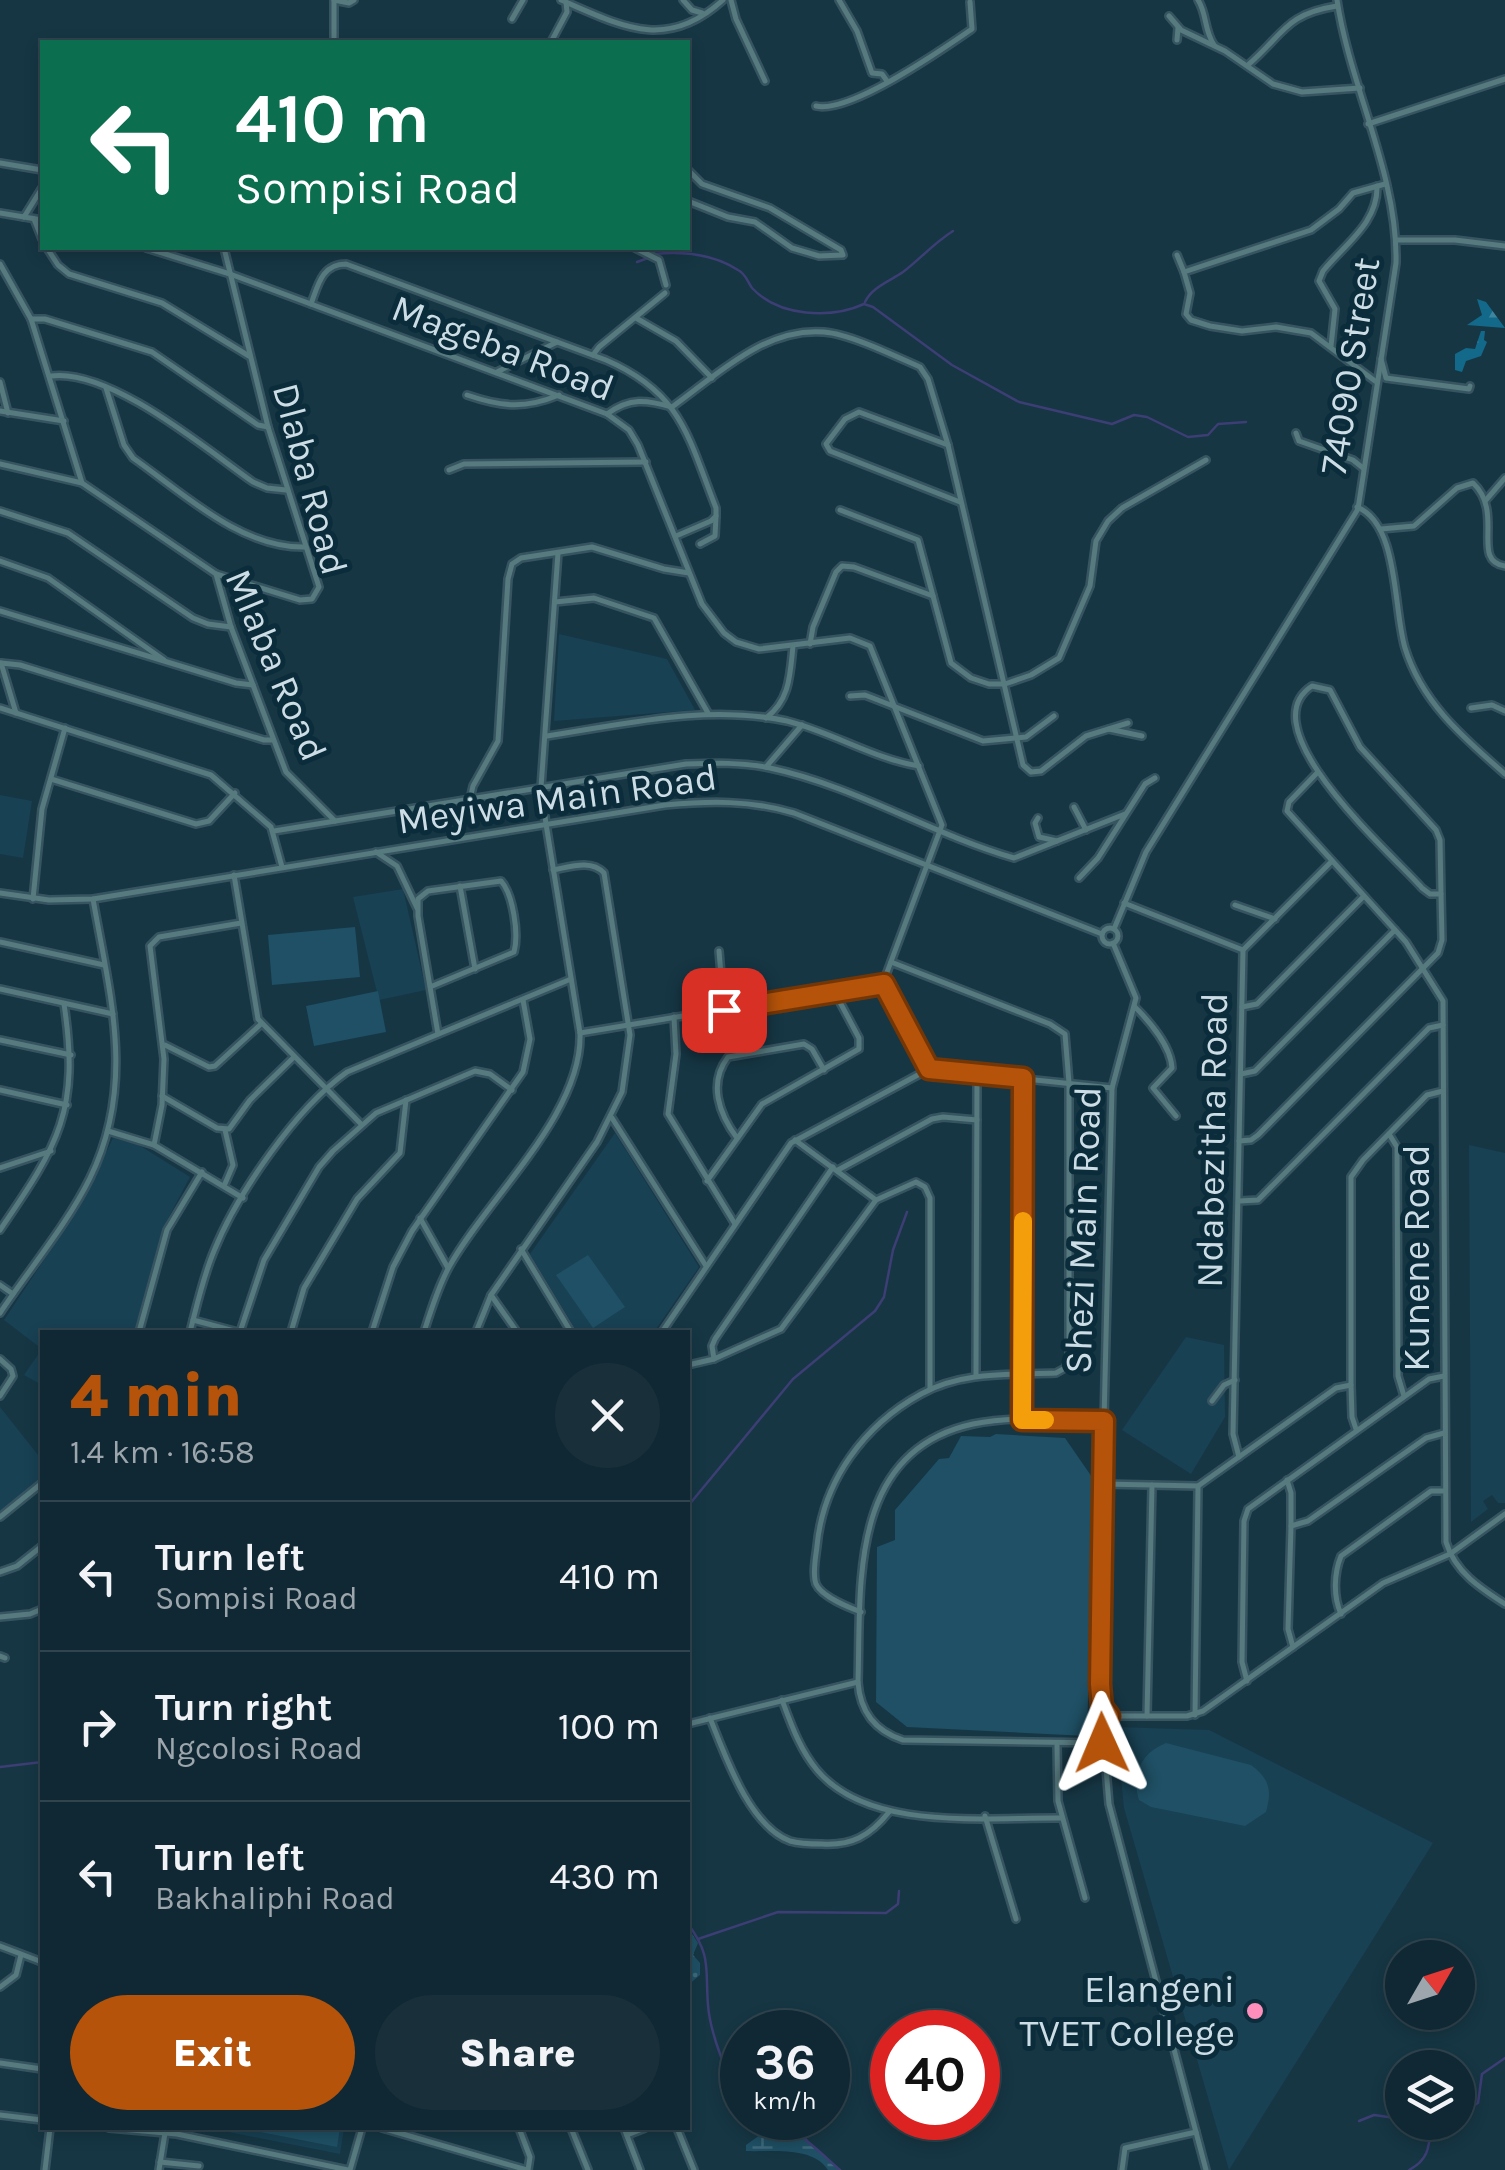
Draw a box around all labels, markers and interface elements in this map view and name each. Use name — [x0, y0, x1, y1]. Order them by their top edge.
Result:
text: 410 m — [235, 78, 430, 160]
icon: left — [70, 80, 200, 210]
text: Sompisi Road — [235, 162, 520, 214]
street label: 74090 Street — [1311, 254, 1389, 478]
street label: Mageba Road — [386, 285, 620, 411]
street label: Dlaba Road — [263, 378, 357, 580]
street label: Mlaba Road — [215, 562, 337, 768]
street label: Meyiwa Main Road — [394, 754, 720, 844]
pin — [682, 968, 767, 1053]
icon: arrive — [697, 983, 752, 1038]
street label: Ndabezitha Road — [1187, 992, 1237, 1288]
street label: Shezi Main Road — [1055, 1085, 1111, 1375]
street label: Kunene Road — [1394, 1144, 1439, 1372]
text: 4 min — [70, 1361, 242, 1431]
button: close — [555, 1363, 660, 1468]
text: 1.4 km · 16:58 — [70, 1434, 255, 1471]
text: Turn left — [155, 1535, 305, 1580]
icon: left — [70, 1549, 125, 1604]
text: 410 m — [559, 1554, 660, 1599]
text: Sompisi Road — [155, 1580, 358, 1617]
text: Turn right — [155, 1685, 332, 1730]
position arrow — [1050, 1691, 1154, 1795]
icon: right — [70, 1699, 125, 1754]
text: 100 m — [558, 1704, 660, 1749]
text: Ngcolosi Road — [155, 1730, 363, 1767]
text: Turn left — [155, 1835, 305, 1880]
icon: left — [70, 1849, 125, 1904]
text: 430 m — [549, 1854, 660, 1899]
text: Bakhaliphi Road — [155, 1880, 395, 1917]
north arrow — [1385, 1940, 1475, 2030]
map controls — [1385, 1940, 1475, 2140]
place label: Elangeni TVET College — [1019, 1967, 1235, 2056]
button: Exit — [70, 1995, 355, 2110]
button: Share — [375, 1995, 660, 2110]
marker: Elangeni TVET College — [1244, 2000, 1266, 2022]
speed limit sign: 40 — [870, 2010, 1000, 2140]
text: 36 — [754, 2033, 816, 2092]
button: layers — [1385, 2050, 1475, 2140]
text: km/h — [753, 2086, 817, 2115]

